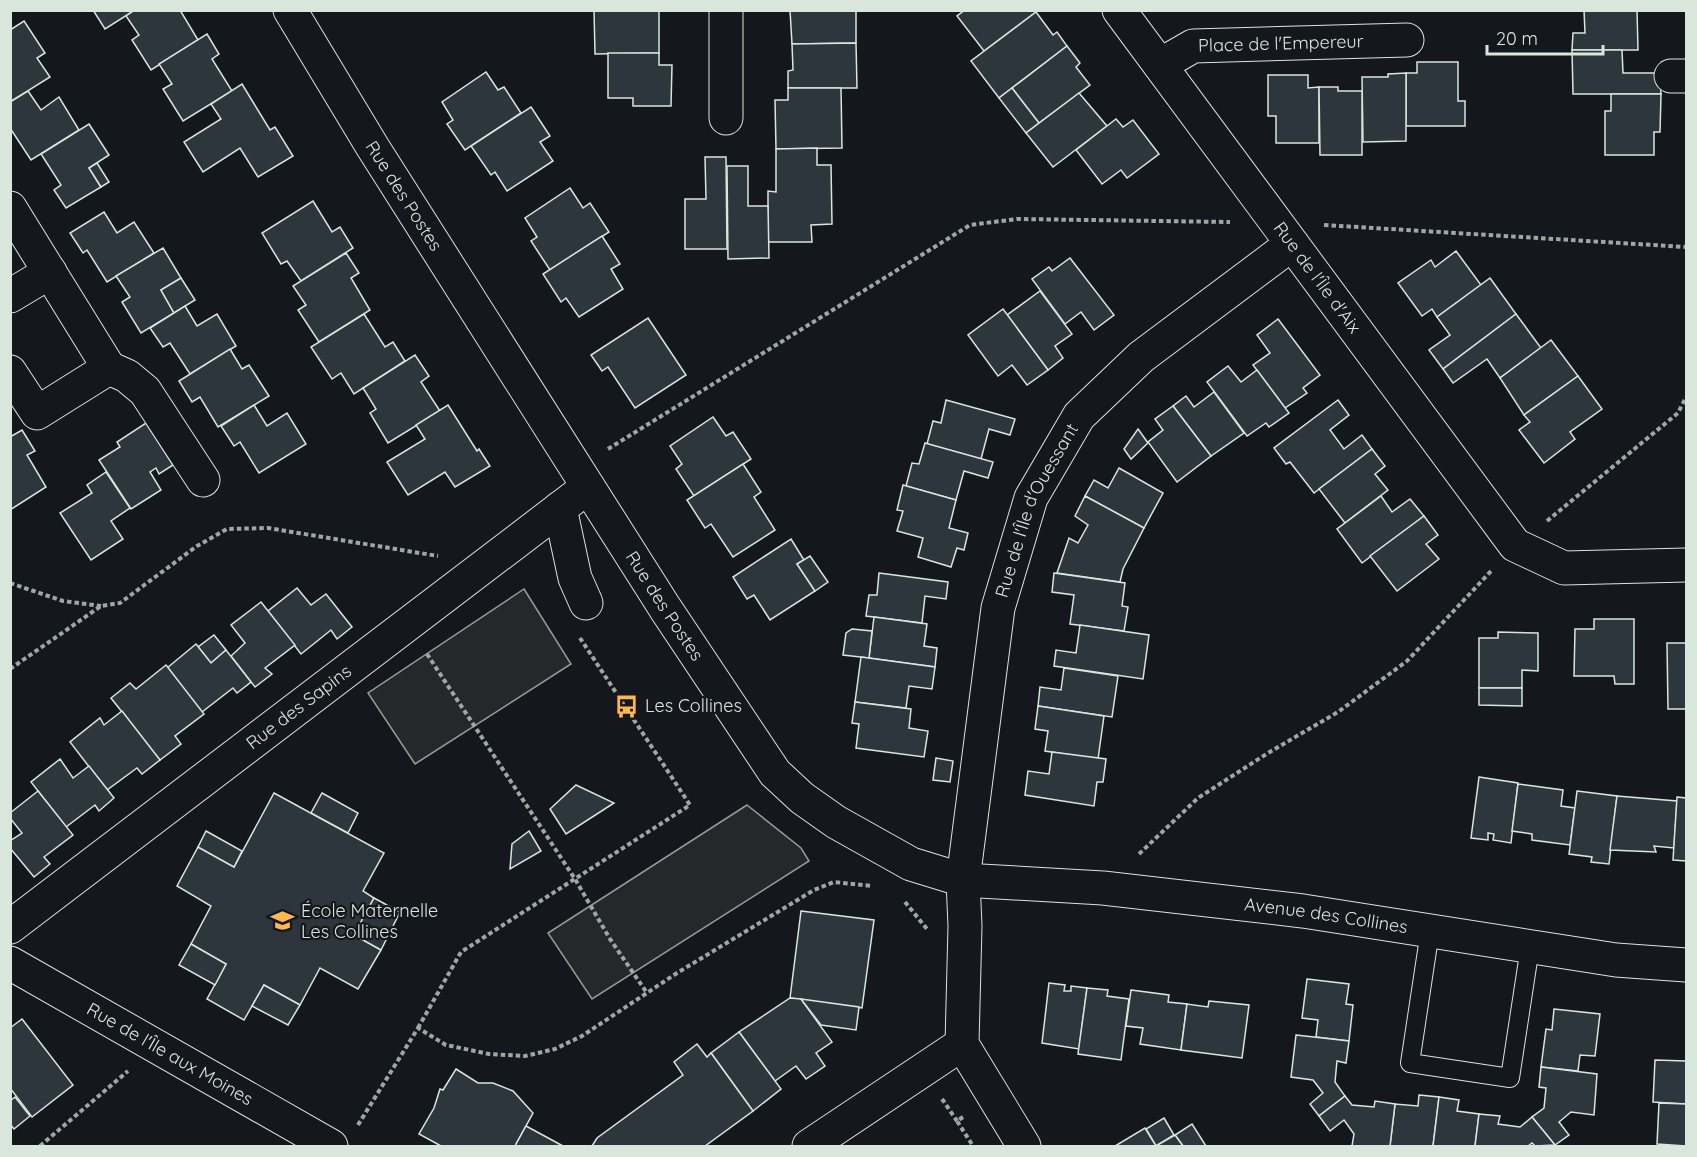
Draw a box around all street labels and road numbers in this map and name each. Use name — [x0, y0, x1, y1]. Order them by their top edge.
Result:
street label: Place de l'Empereur — [1198, 29, 1364, 57]
street label: Rue des Postes — [361, 136, 448, 255]
street label: Rue de l'Île d'Aix — [1269, 217, 1367, 338]
street label: Rue de l'Île d'Ouessant — [990, 419, 1083, 600]
street label: Rue des Postes — [621, 547, 709, 665]
street label: Rue des Sapins — [241, 659, 356, 754]
street label: Avenue des Collines — [1243, 892, 1409, 938]
street label: Rue de l'Île aux Moines — [83, 997, 257, 1110]

